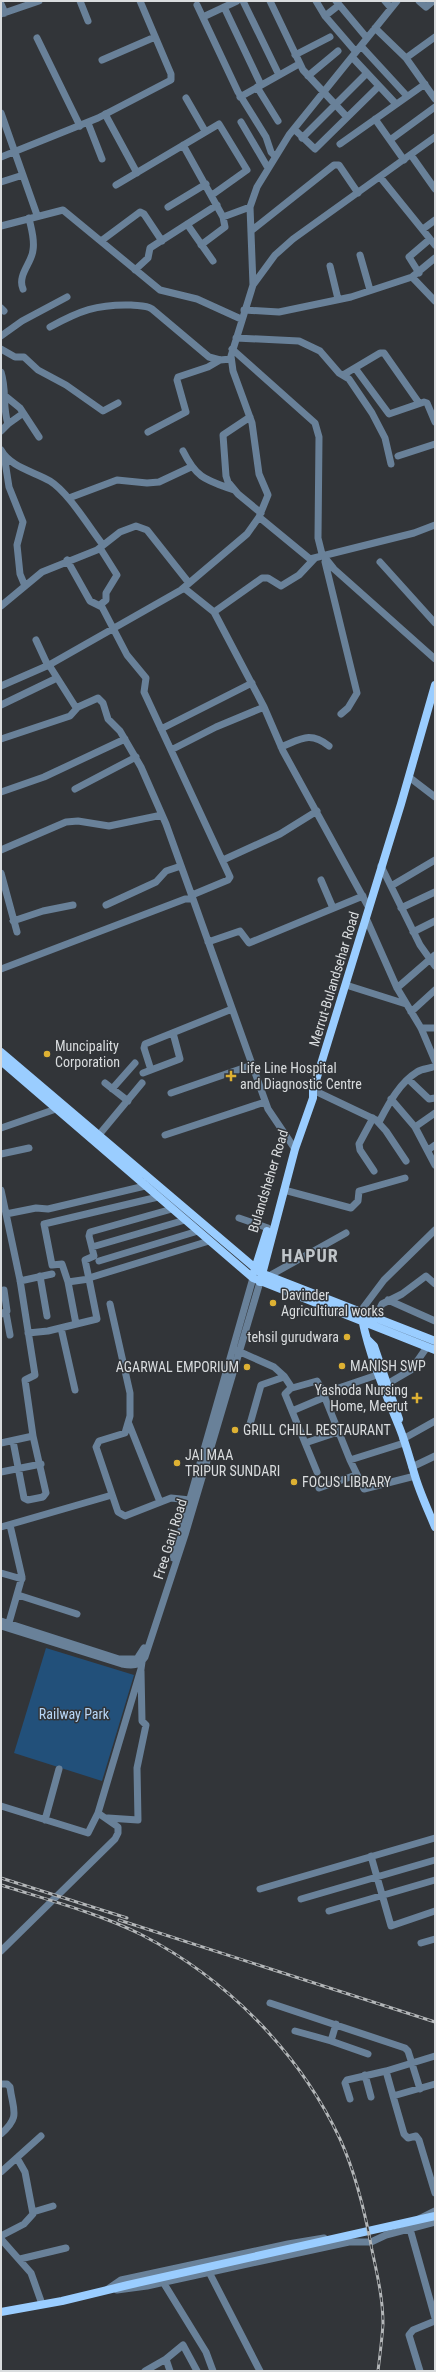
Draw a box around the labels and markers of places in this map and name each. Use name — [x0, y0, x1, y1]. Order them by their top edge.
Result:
place label: Muncipality Corporation — [55, 1038, 120, 1070]
marker: Muncipality Corporation — [42, 1049, 52, 1059]
place label: Life Line Hospital and Diagnostic Centre — [240, 1060, 362, 1092]
marker: Life Line Hospital and Diagnostic Centre — [225, 1070, 237, 1082]
place label: Davinder Agricultiural works — [281, 1287, 384, 1319]
marker: Davinder Agricultiural works — [268, 1298, 278, 1308]
place label: tehsil gurudwara — [247, 1329, 339, 1345]
marker: tehsil gurudwara — [342, 1332, 352, 1342]
place label: MANISH SWP — [350, 1358, 426, 1374]
place label: AGARWAL EMPORIUM — [116, 1359, 239, 1375]
marker: MANISH SWP — [337, 1361, 347, 1371]
marker: AGARWAL EMPORIUM — [242, 1362, 252, 1372]
place label: Yashoda Nursing Home, Meerut — [314, 1382, 408, 1414]
marker: Yashoda Nursing Home, Meerut — [411, 1392, 423, 1404]
place label: GRILL CHILL RESTAURANT — [243, 1422, 391, 1438]
marker: GRILL CHILL RESTAURANT — [230, 1425, 240, 1435]
place label: JAI MAA TRIPUR SUNDARI — [185, 1447, 280, 1479]
marker: JAI MAA TRIPUR SUNDARI — [172, 1458, 182, 1468]
place label: FOCUS LIBRARY — [302, 1474, 392, 1490]
marker: FOCUS LIBRARY — [289, 1477, 299, 1487]

